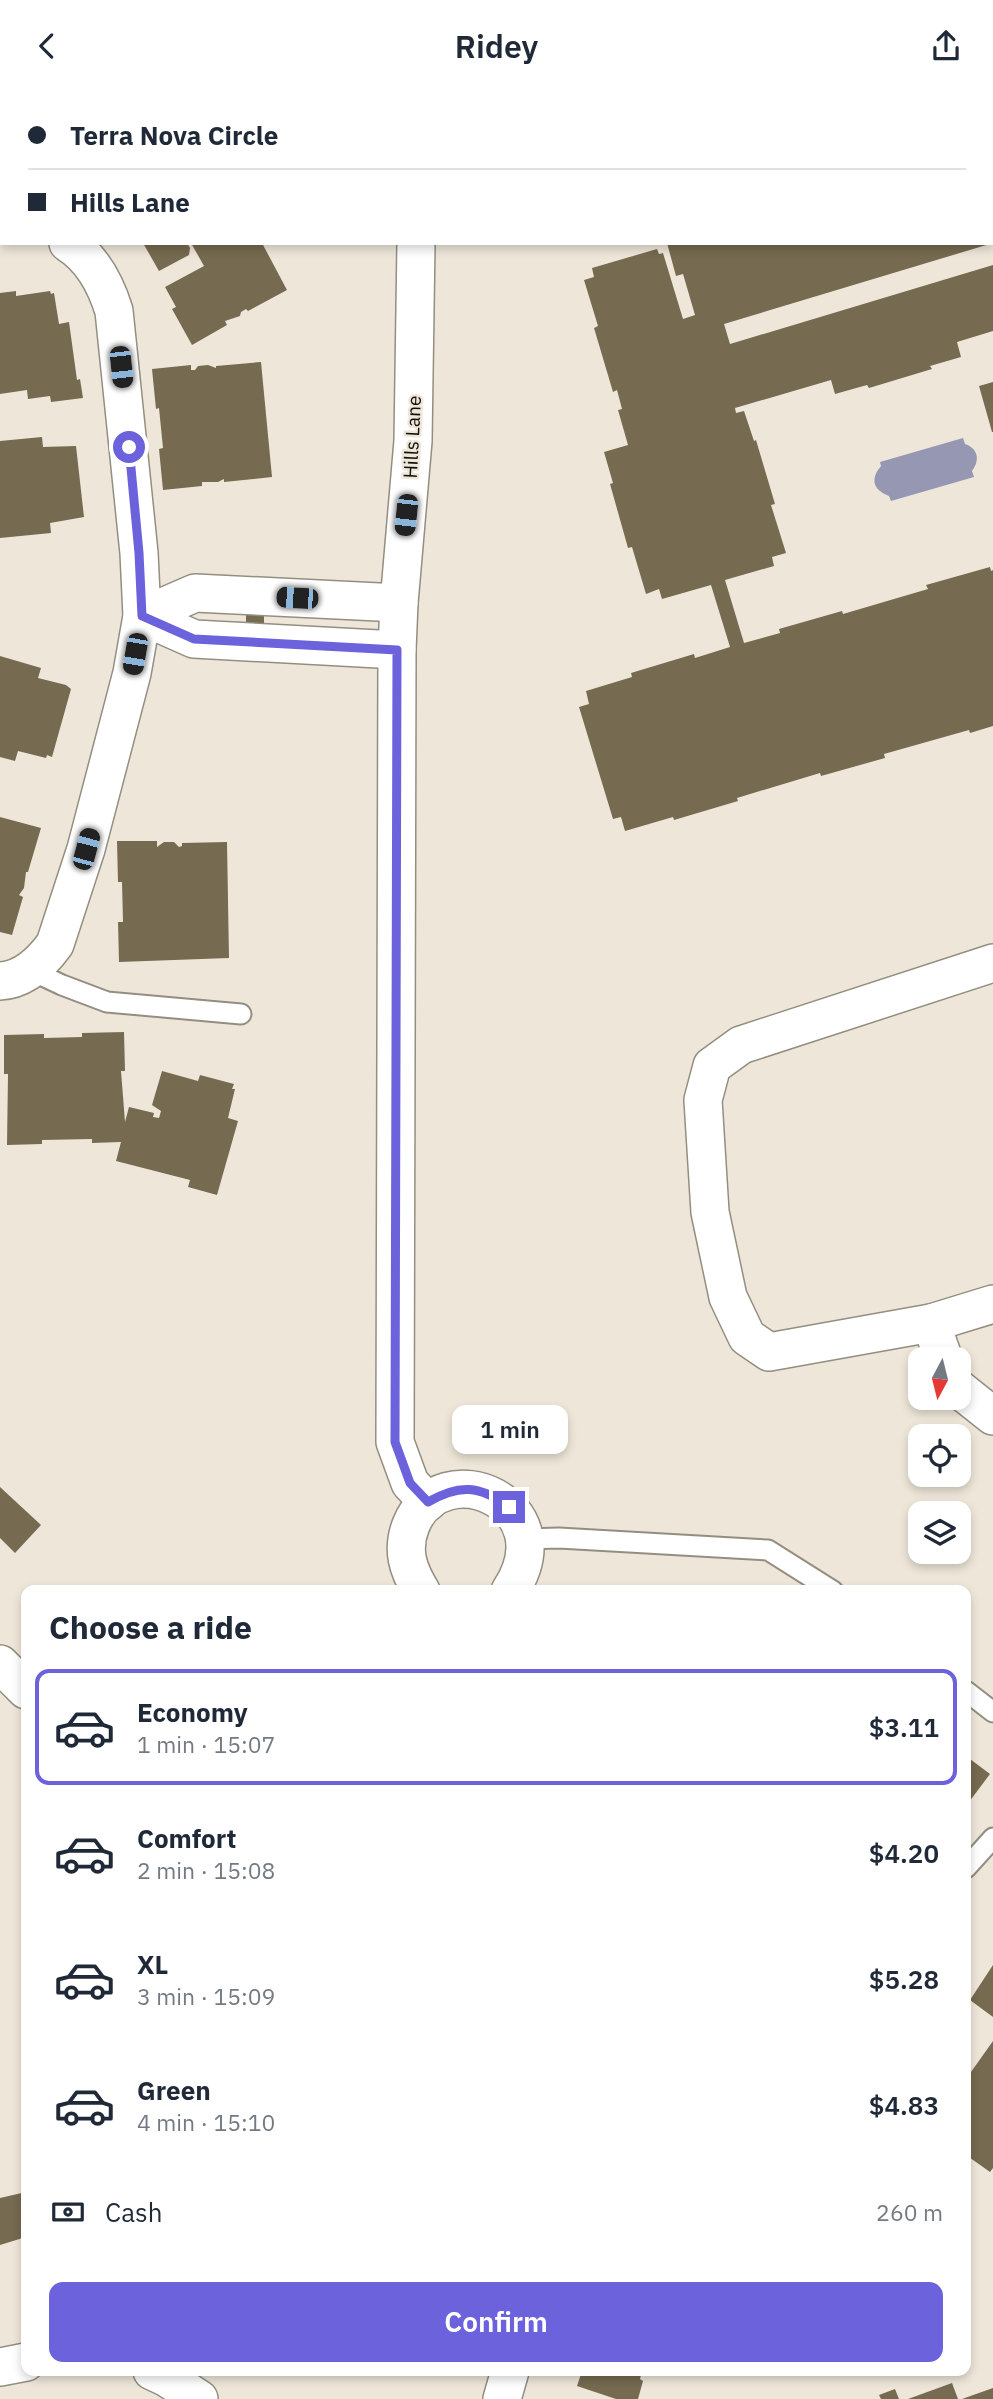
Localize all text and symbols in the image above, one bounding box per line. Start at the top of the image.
text: Ridey [455,25,538,67]
icon: back [28,27,66,65]
icon: share [927,27,965,65]
text: Terra Nova Circle [70,118,278,152]
text: Hills Lane [70,185,190,219]
car [109,345,134,389]
street label: Hills Lane [398,395,426,479]
route start [113,431,145,463]
car [394,493,419,537]
car [276,586,319,610]
car [122,631,149,677]
car [71,826,102,872]
north arrow [908,1347,971,1411]
map controls [908,1347,971,1564]
callout: 1 min [451,1405,567,1455]
text: 1 min [480,1414,540,1444]
button: locate [908,1424,971,1487]
route end [493,1491,525,1523]
button: layers [908,1501,971,1564]
text: Choose a ride [49,1606,252,1648]
text: Economy [137,1695,248,1729]
icon: car [53,1696,116,1759]
text: $3.11 [869,1710,939,1744]
text: 1 min · 15:07 [137,1729,275,1759]
text: Comfort [137,1821,236,1855]
icon: car [53,1822,116,1885]
text: $4.20 [869,1836,939,1870]
text: 2 min · 15:08 [137,1855,275,1885]
text: XL [137,1947,168,1981]
icon: car [53,1948,116,2011]
text: $5.28 [869,1962,939,1996]
text: 3 min · 15:09 [137,1981,275,2011]
text: Green [137,2073,211,2107]
icon: car [53,2074,116,2137]
text: $4.83 [869,2088,939,2122]
text: 4 min · 15:10 [137,2107,275,2137]
icon: cash [49,2193,87,2231]
text: Cash [105,2195,162,2229]
text: 260 m [876,2197,943,2227]
button: Confirm [49,2282,943,2362]

